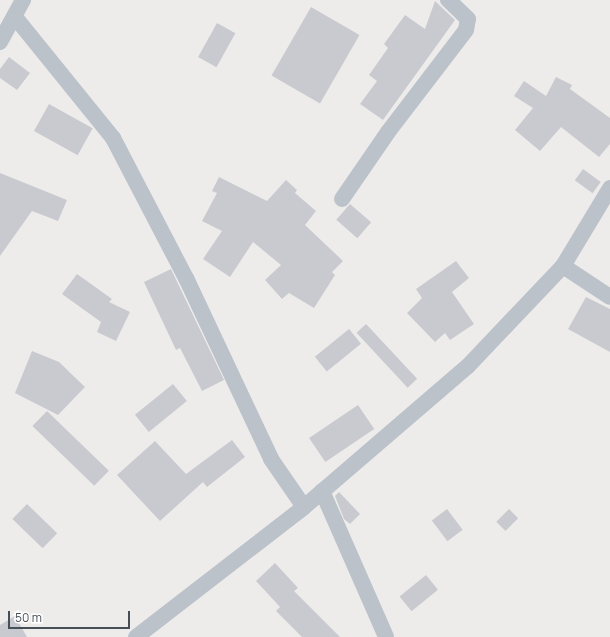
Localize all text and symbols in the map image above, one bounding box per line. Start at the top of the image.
scale bar [10,603,132,629]
text: 50 m [15,609,42,626]

